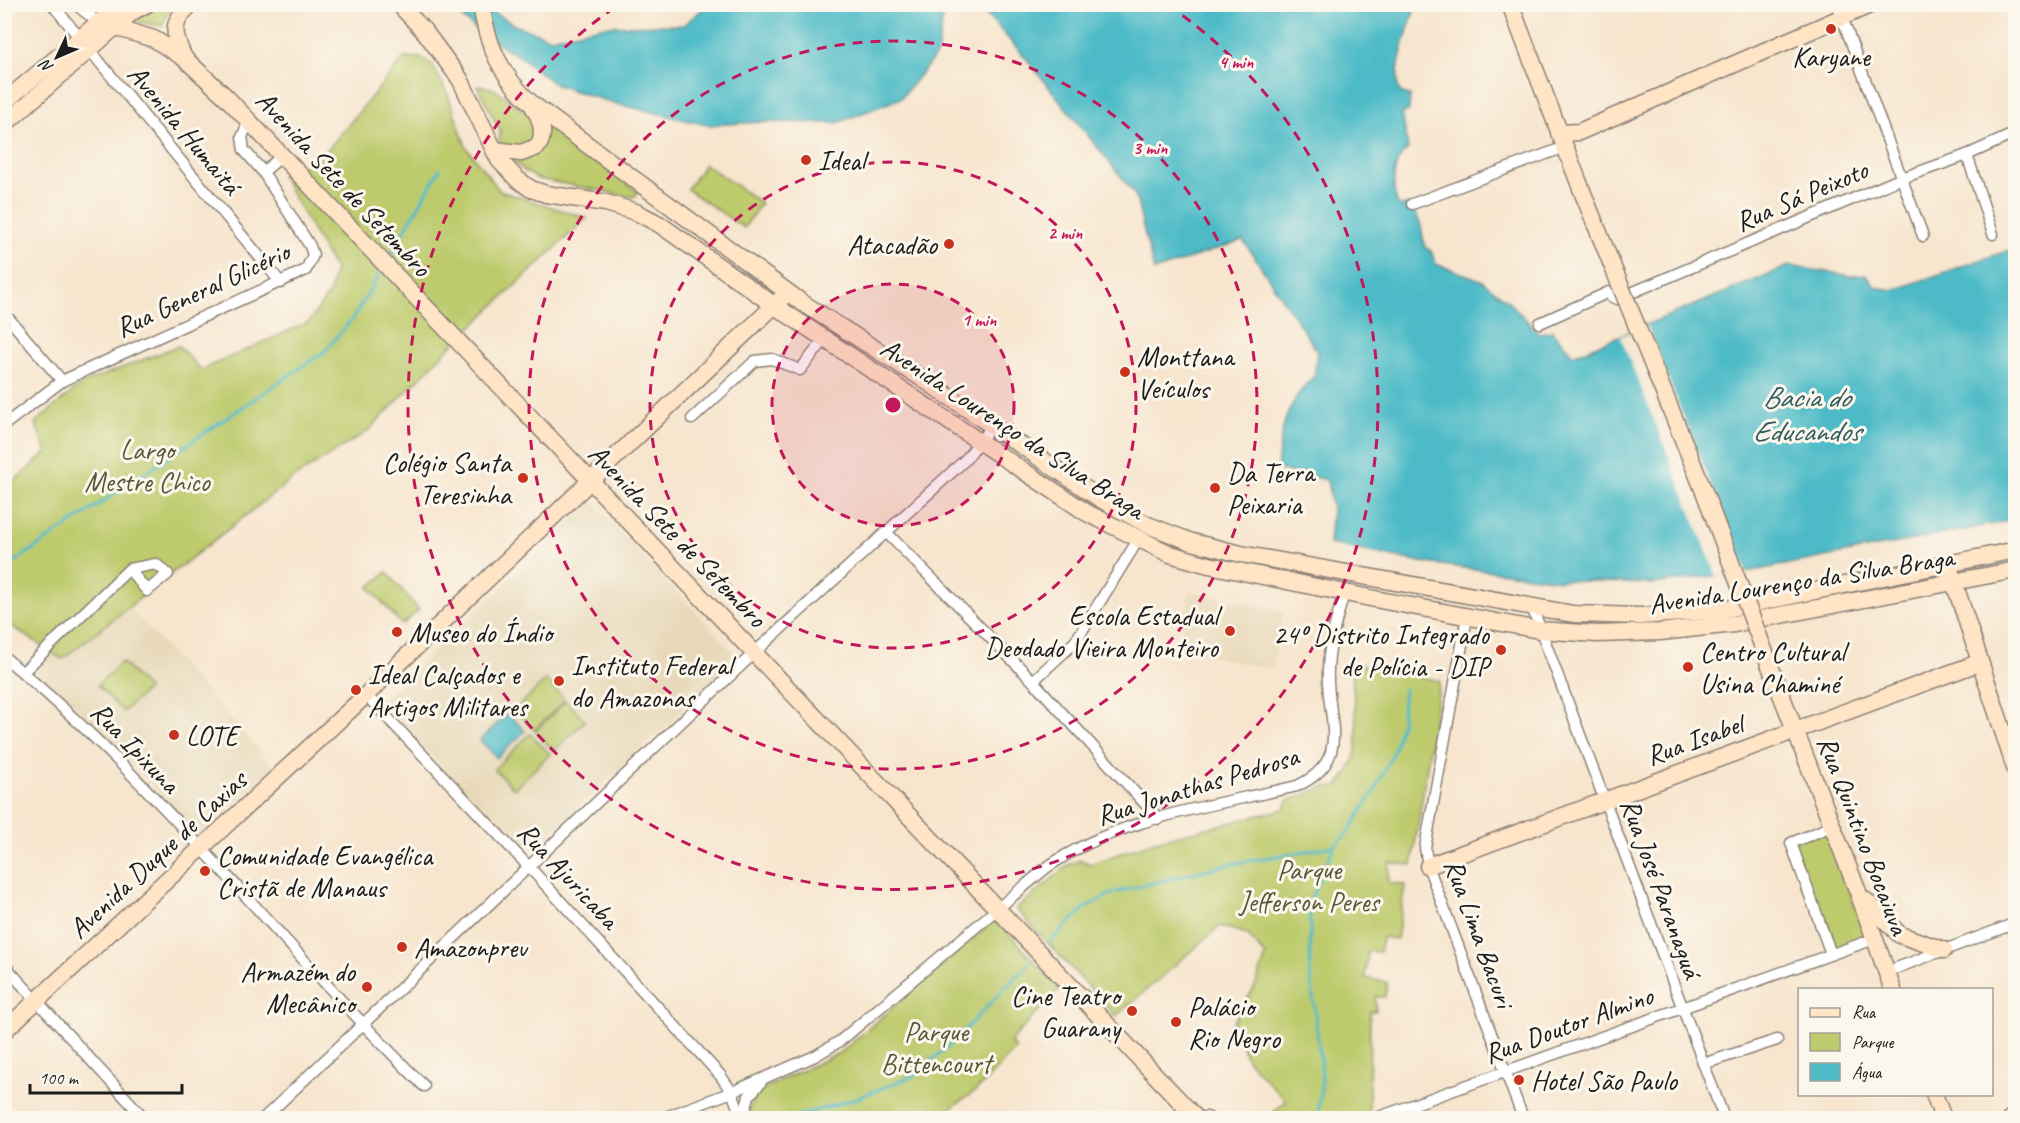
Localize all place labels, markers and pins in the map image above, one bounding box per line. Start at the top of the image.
marker: Karyane [1824,22,1838,36]
place label: Karyane [1792,39,1872,74]
place label: Ideal [818,143,870,178]
marker: Ideal [799,153,813,167]
place label: Atacadão [847,227,939,262]
marker: Atacadão [942,237,956,251]
place label: Monttana Veículos [1137,339,1236,406]
marker: Monttana Veículos [1118,365,1132,379]
centre of rings [883,395,903,415]
place label: Colégio Santa Teresinha [383,445,513,512]
place label: Da Terra Peixaria [1227,455,1317,522]
marker: Colégio Santa Teresinha [516,471,530,485]
marker: Da Terra Peixaria [1208,481,1222,495]
place label: Escola Estadual Deodado Vieira Monteiro [985,598,1223,665]
place label: Museo do Índio [409,615,555,650]
place label: 24º Distrito Integrado de Polícia - DIP [1273,617,1493,684]
marker: Escola Estadual Deodado Vieira Monteiro [1223,624,1237,638]
marker: Museo do Índio [390,625,404,639]
place label: Centro Cultural Usina Chaminé [1700,634,1850,701]
marker: 24º Distrito Integrado de Polícia - DIP [1494,643,1508,657]
place label: Instituto Federal do Amazonas [571,648,737,715]
place label: Ideal Calçados e Artigos Militares [368,657,530,724]
marker: Centro Cultural Usina Chaminé [1681,660,1695,674]
marker: Instituto Federal do Amazonas [552,674,566,688]
marker: Ideal Calçados e Artigos Militares [349,683,363,697]
place label: LOTE [186,718,242,753]
marker: LOTE [167,728,181,742]
place label: Comunidade Evangélica Cristã de Manaus [217,838,434,905]
marker: Comunidade Evangélica Cristã de Manaus [198,864,212,878]
place label: Amazonprev [414,930,529,965]
marker: Amazonprev [395,940,409,954]
place label: Armazém do Mecânico [241,954,358,1021]
place label: Cine Teatro Guarany [1011,978,1123,1045]
marker: Armazém do Mecânico [360,980,374,994]
place label: Palácio Rio Negro [1188,989,1282,1056]
marker: Cine Teatro Guarany [1125,1004,1139,1018]
marker: Palácio Rio Negro [1169,1015,1183,1029]
place label: Hotel São Paulo [1531,1063,1679,1098]
marker: Hotel São Paulo [1512,1073,1526,1087]

